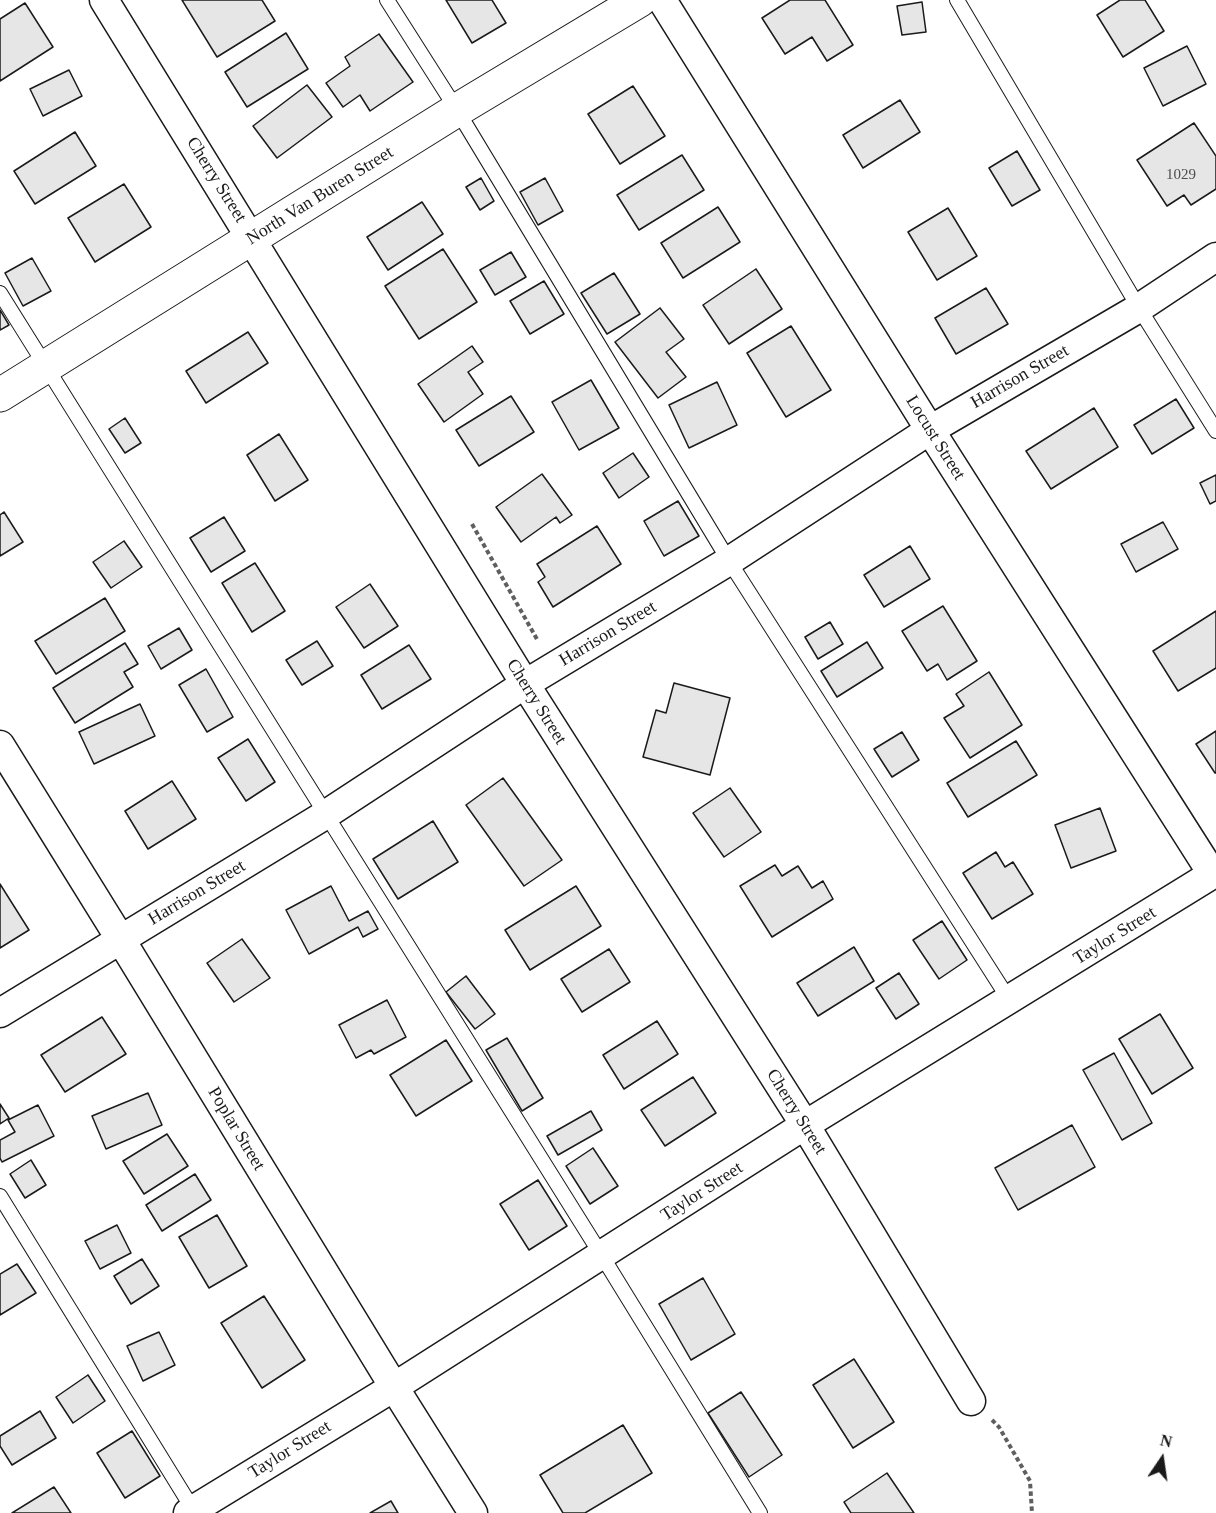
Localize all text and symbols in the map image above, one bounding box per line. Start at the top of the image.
street label: Cherry Street [181,133,251,227]
street label: North Van Buren Street [242,142,398,250]
house number: 1029 [1166,166,1196,184]
street label: Harrison Street [967,340,1073,414]
street label: Locust Street [901,392,969,484]
street label: Harrison Street [556,597,660,671]
street label: Cherry Street [501,655,571,749]
street label: Harrison Street [145,856,249,930]
street label: Taylor Street [1070,902,1160,970]
street label: Cherry Street [761,1065,831,1159]
street label: Poplar Street [203,1083,269,1175]
street label: Taylor Street [657,1158,747,1226]
street label: Taylor Street [245,1416,335,1484]
north arrow [1132,1429,1192,1489]
text: N [1159,1431,1174,1451]

